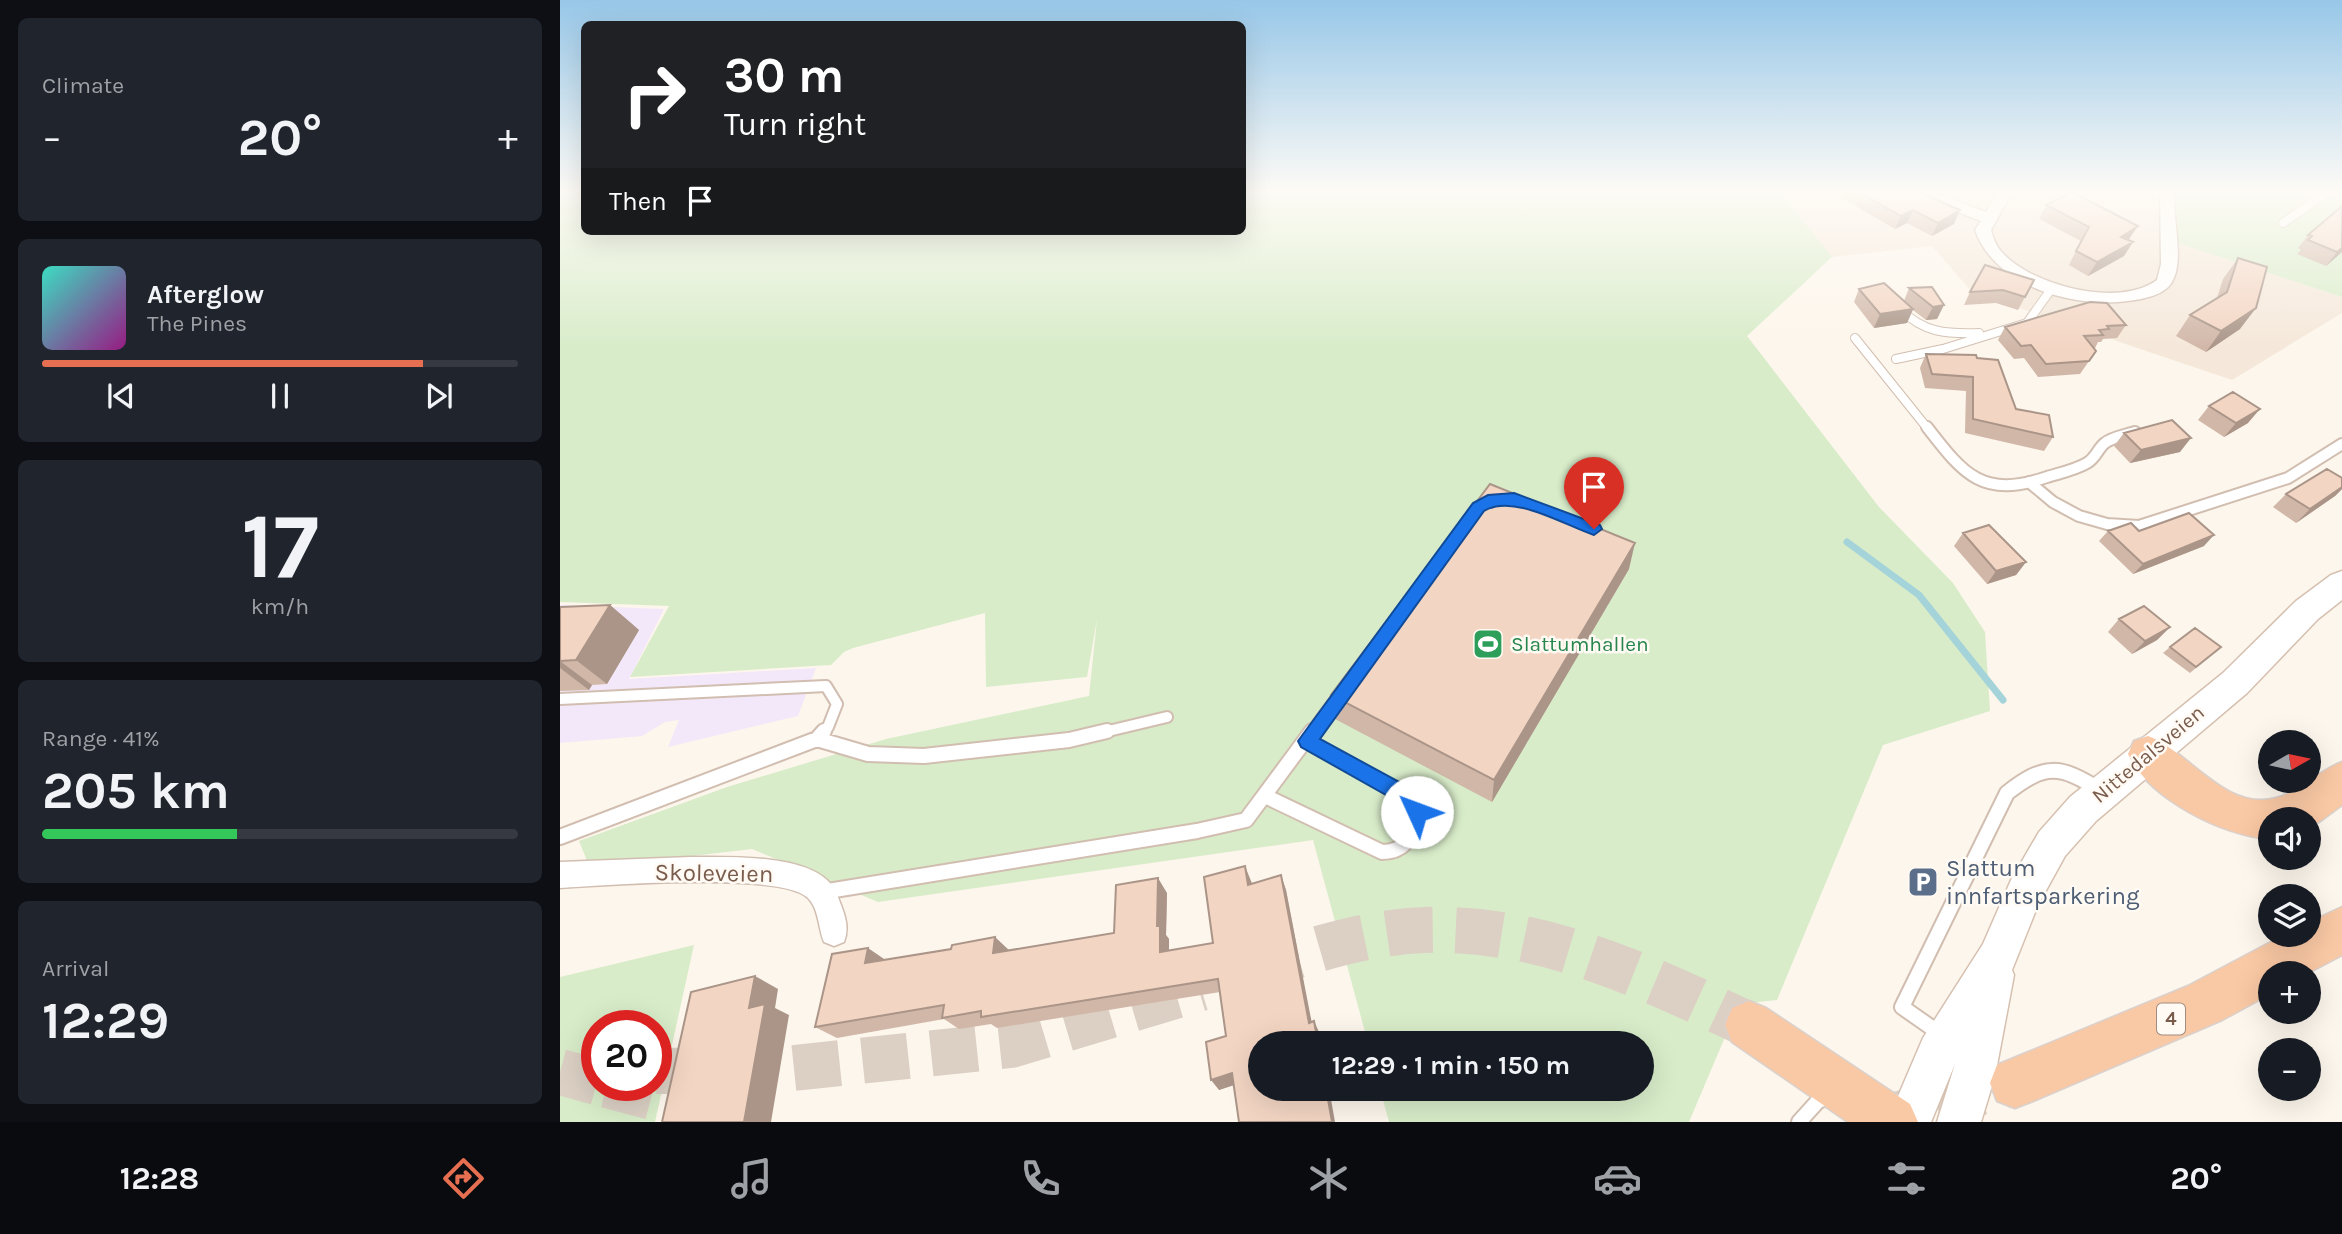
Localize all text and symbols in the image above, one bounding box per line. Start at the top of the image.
text: 30 m [724,47,844,104]
icon: right [609,49,700,140]
text: Climate [42,72,124,99]
text: Turn right [724,106,866,143]
text: 20° [238,107,322,168]
text: − [42,115,62,160]
text: + [498,115,518,160]
icon: arrive [681,182,719,220]
text: Then [609,186,667,217]
text: Afterglow [147,279,264,310]
text: The Pines [147,310,247,337]
icon: previous [102,377,140,415]
icon: pause [261,377,299,415]
icon: next [420,377,458,415]
pin [1564,457,1624,529]
icon: arrive [1575,468,1613,506]
text: 17 [241,494,319,600]
text: km/h [251,593,309,620]
sports icon: Slattumhallen [1471,627,1505,661]
place label: Slattumhallen [1511,632,1649,656]
street label: Nittedalsveien [2087,700,2209,808]
text: Range · 41% [42,725,160,752]
north arrow [2258,730,2320,793]
map controls [2258,730,2321,1101]
text: 205 km [42,760,230,821]
position arrow [1380,775,1454,849]
button: sound [2258,807,2321,870]
place label: Slattum innfartsparkering [1946,854,2140,910]
street label: Skoleveien [654,858,774,888]
parking icon: Slattum innfartsparkering [1906,865,1940,899]
button: layers [2258,884,2321,947]
text: Arrival [42,955,109,982]
button: + [2258,961,2321,1024]
text: 12:29 [42,990,169,1051]
road number: 4 [2157,1004,2185,1035]
speed limit sign: 20 [581,1010,672,1101]
button: − [2258,1038,2321,1101]
text: 12:29 · 1 min · 150 m [1332,1050,1570,1081]
icon: directions [439,1154,488,1203]
icon: music [727,1154,776,1203]
icon: phone [1016,1154,1065,1203]
icon: climate [1304,1154,1353,1203]
icon: car [1593,1154,1642,1203]
icon: filters [1882,1154,1931,1203]
text: 12:28 [120,1160,199,1197]
text: 20° [2170,1160,2222,1197]

